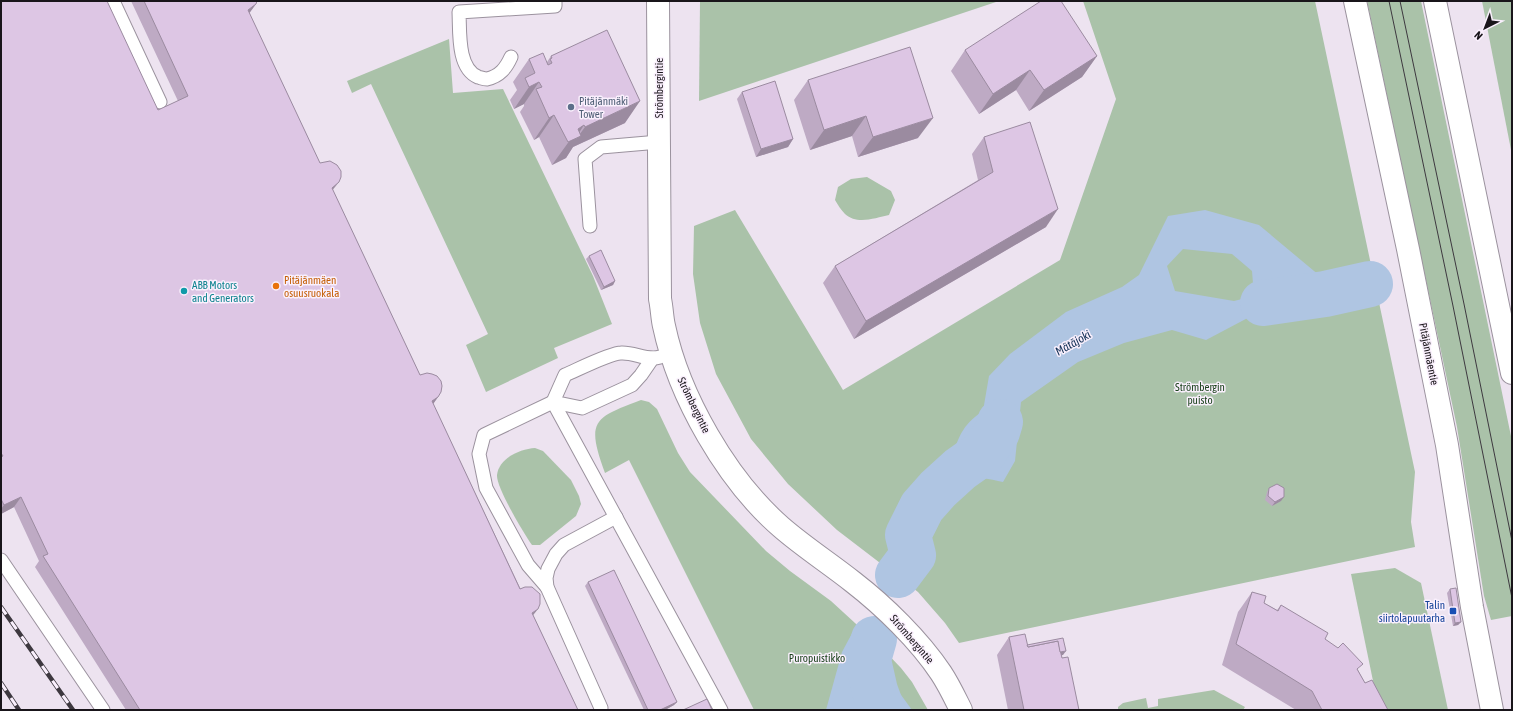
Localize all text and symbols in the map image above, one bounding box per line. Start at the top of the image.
north arrow [1465,8,1505,48]
text: N [1472,29,1485,42]
street label: Strömbergintie [653,58,665,118]
place label: Pitäjänmäki Tower [579,95,628,120]
marker: Pitäjänmäki Tower [566,102,576,112]
place label: Pitäjänmäen osuusruokala [284,274,339,299]
place label: ABB Motors and Generators [192,279,254,304]
marker: Pitäjänmäen osuusruokala [271,281,281,291]
marker: ABB Motors and Generators [179,286,189,296]
street label: Pitäjänmäentie [1417,322,1441,386]
water label: Mätäjoki [1053,327,1093,359]
street label: Strömbergintie [675,375,713,435]
park label: Strömbergin puisto [1175,381,1225,406]
place label: Talin siirtolapuutarha [1379,599,1445,624]
marker: Talin siirtolapuutarha [1448,606,1458,616]
street label: Strömbergintie [888,612,936,666]
park label: Puropuistikko [789,652,845,664]

